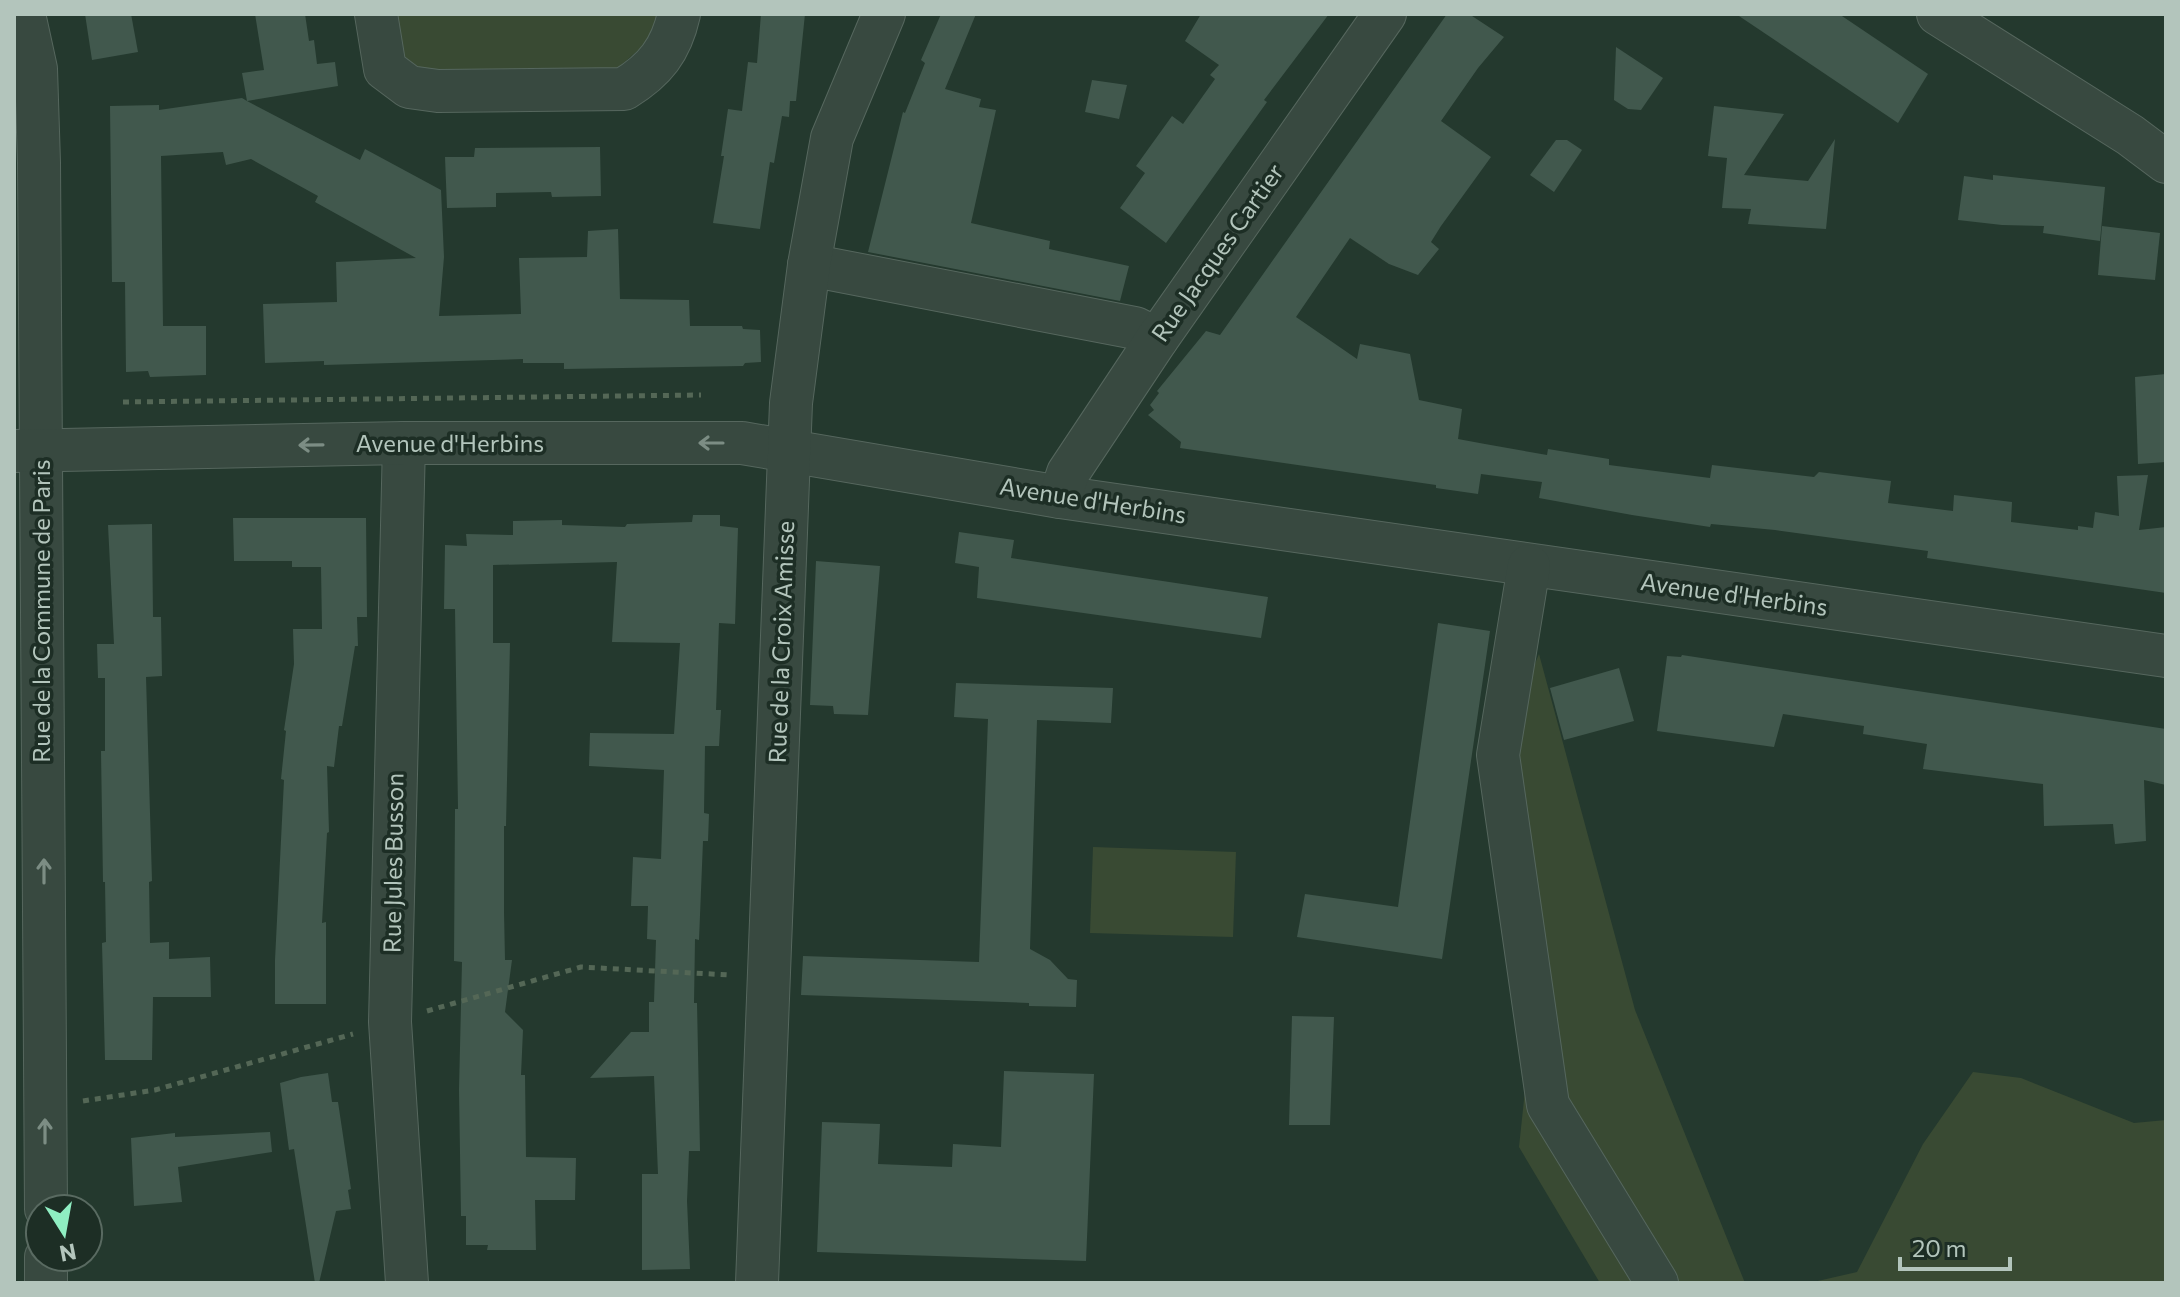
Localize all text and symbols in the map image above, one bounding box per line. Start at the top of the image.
street label: Rue Jacques Cartier [1145,157,1289,347]
street label: Avenue d'Herbins [356,428,544,457]
one-way arrow [698,435,725,451]
one-way arrow [298,437,325,453]
street label: Rue de la Commune de Paris [26,459,55,763]
street label: Avenue d'Herbins [998,470,1189,529]
street label: Rue de la Croix Amisse [762,520,799,764]
street label: Avenue d'Herbins [1639,566,1830,621]
street label: Rue Jules Busson [376,773,409,953]
one-way arrow [36,858,52,885]
one-way arrow [37,1118,53,1145]
north arrow [24,1193,104,1273]
scale bar [1900,1221,2010,1271]
text: 20 m [1912,1233,1966,1262]
text: N [57,1238,79,1268]

